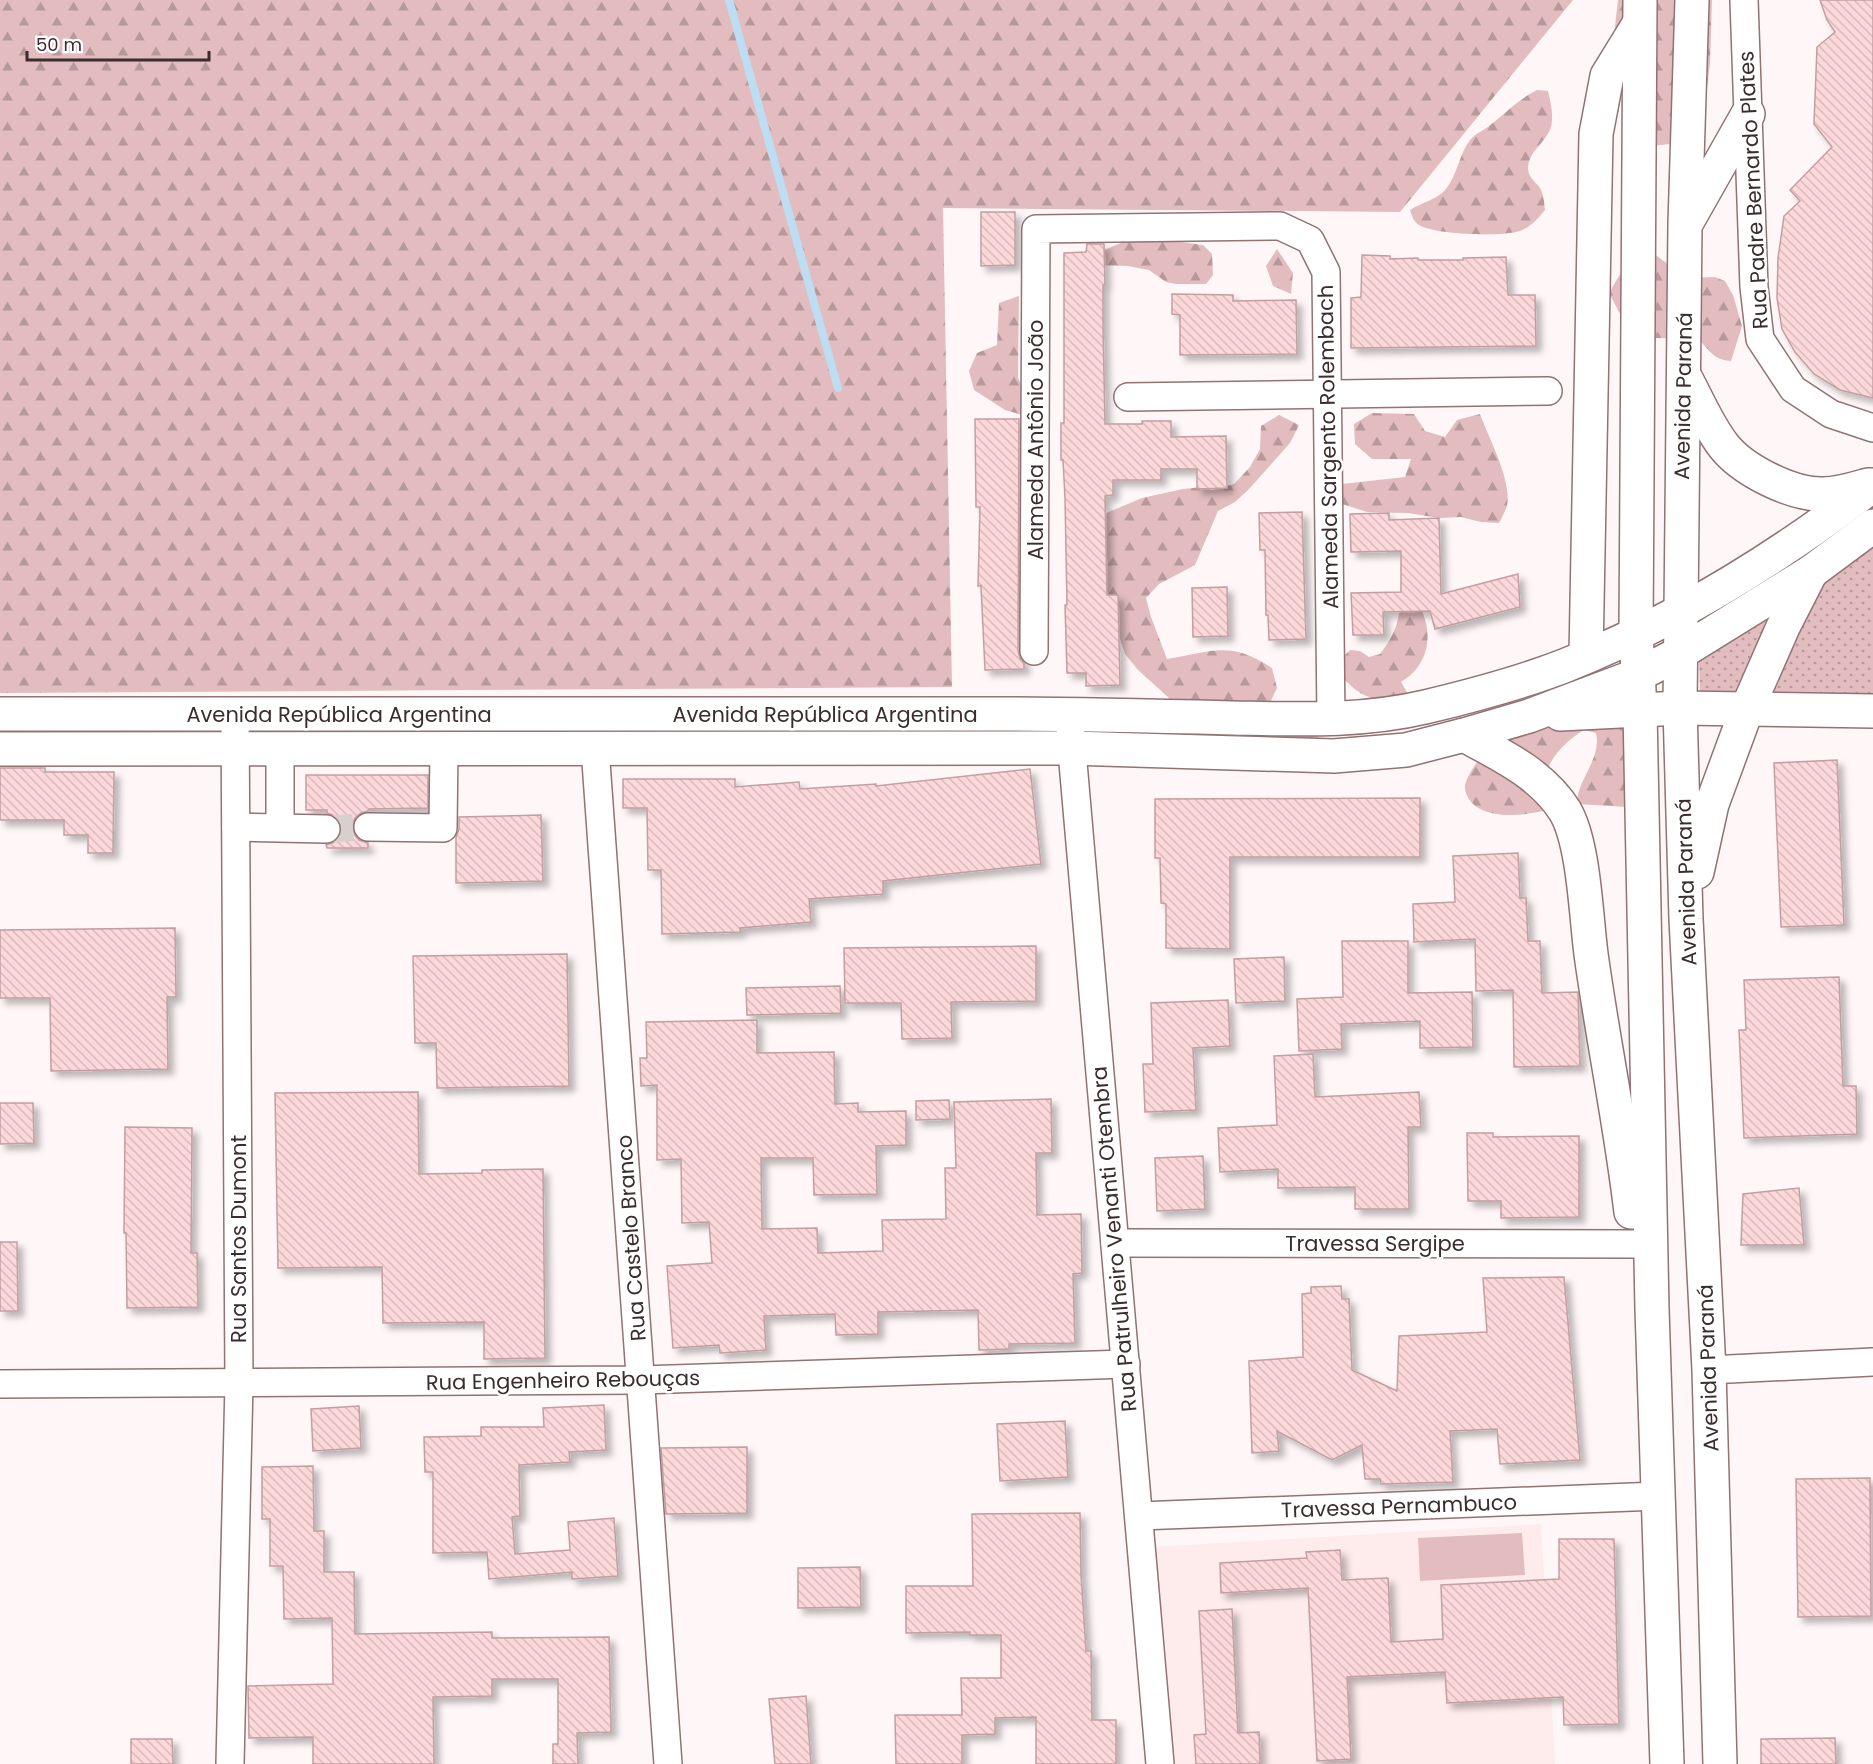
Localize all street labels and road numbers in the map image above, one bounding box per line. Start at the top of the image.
street label: Rua Padre Bernardo Plates [1731,50,1775,330]
street label: Alameda Sargento Rolembach [1311,285,1345,609]
street label: Avenida Paraná [1667,312,1699,480]
street label: Alameda Antônio João [1021,320,1050,560]
street label: Avenida República Argentina [186,700,492,729]
street label: Avenida República Argentina [672,700,978,729]
street label: Avenida Paraná [1669,798,1703,966]
street label: Rua Patrulheiro Venanti Otembra [1084,1065,1144,1413]
street label: Rua Castelo Branco [609,1134,653,1342]
street label: Rua Santos Dumont [224,1135,253,1343]
street label: Travessa Sergipe [1285,1229,1465,1258]
street label: Avenida Paraná [1691,1284,1725,1452]
street label: Rua Engenheiro Rebouças [426,1363,700,1397]
street label: Travessa Pernambuco [1281,1487,1517,1525]

